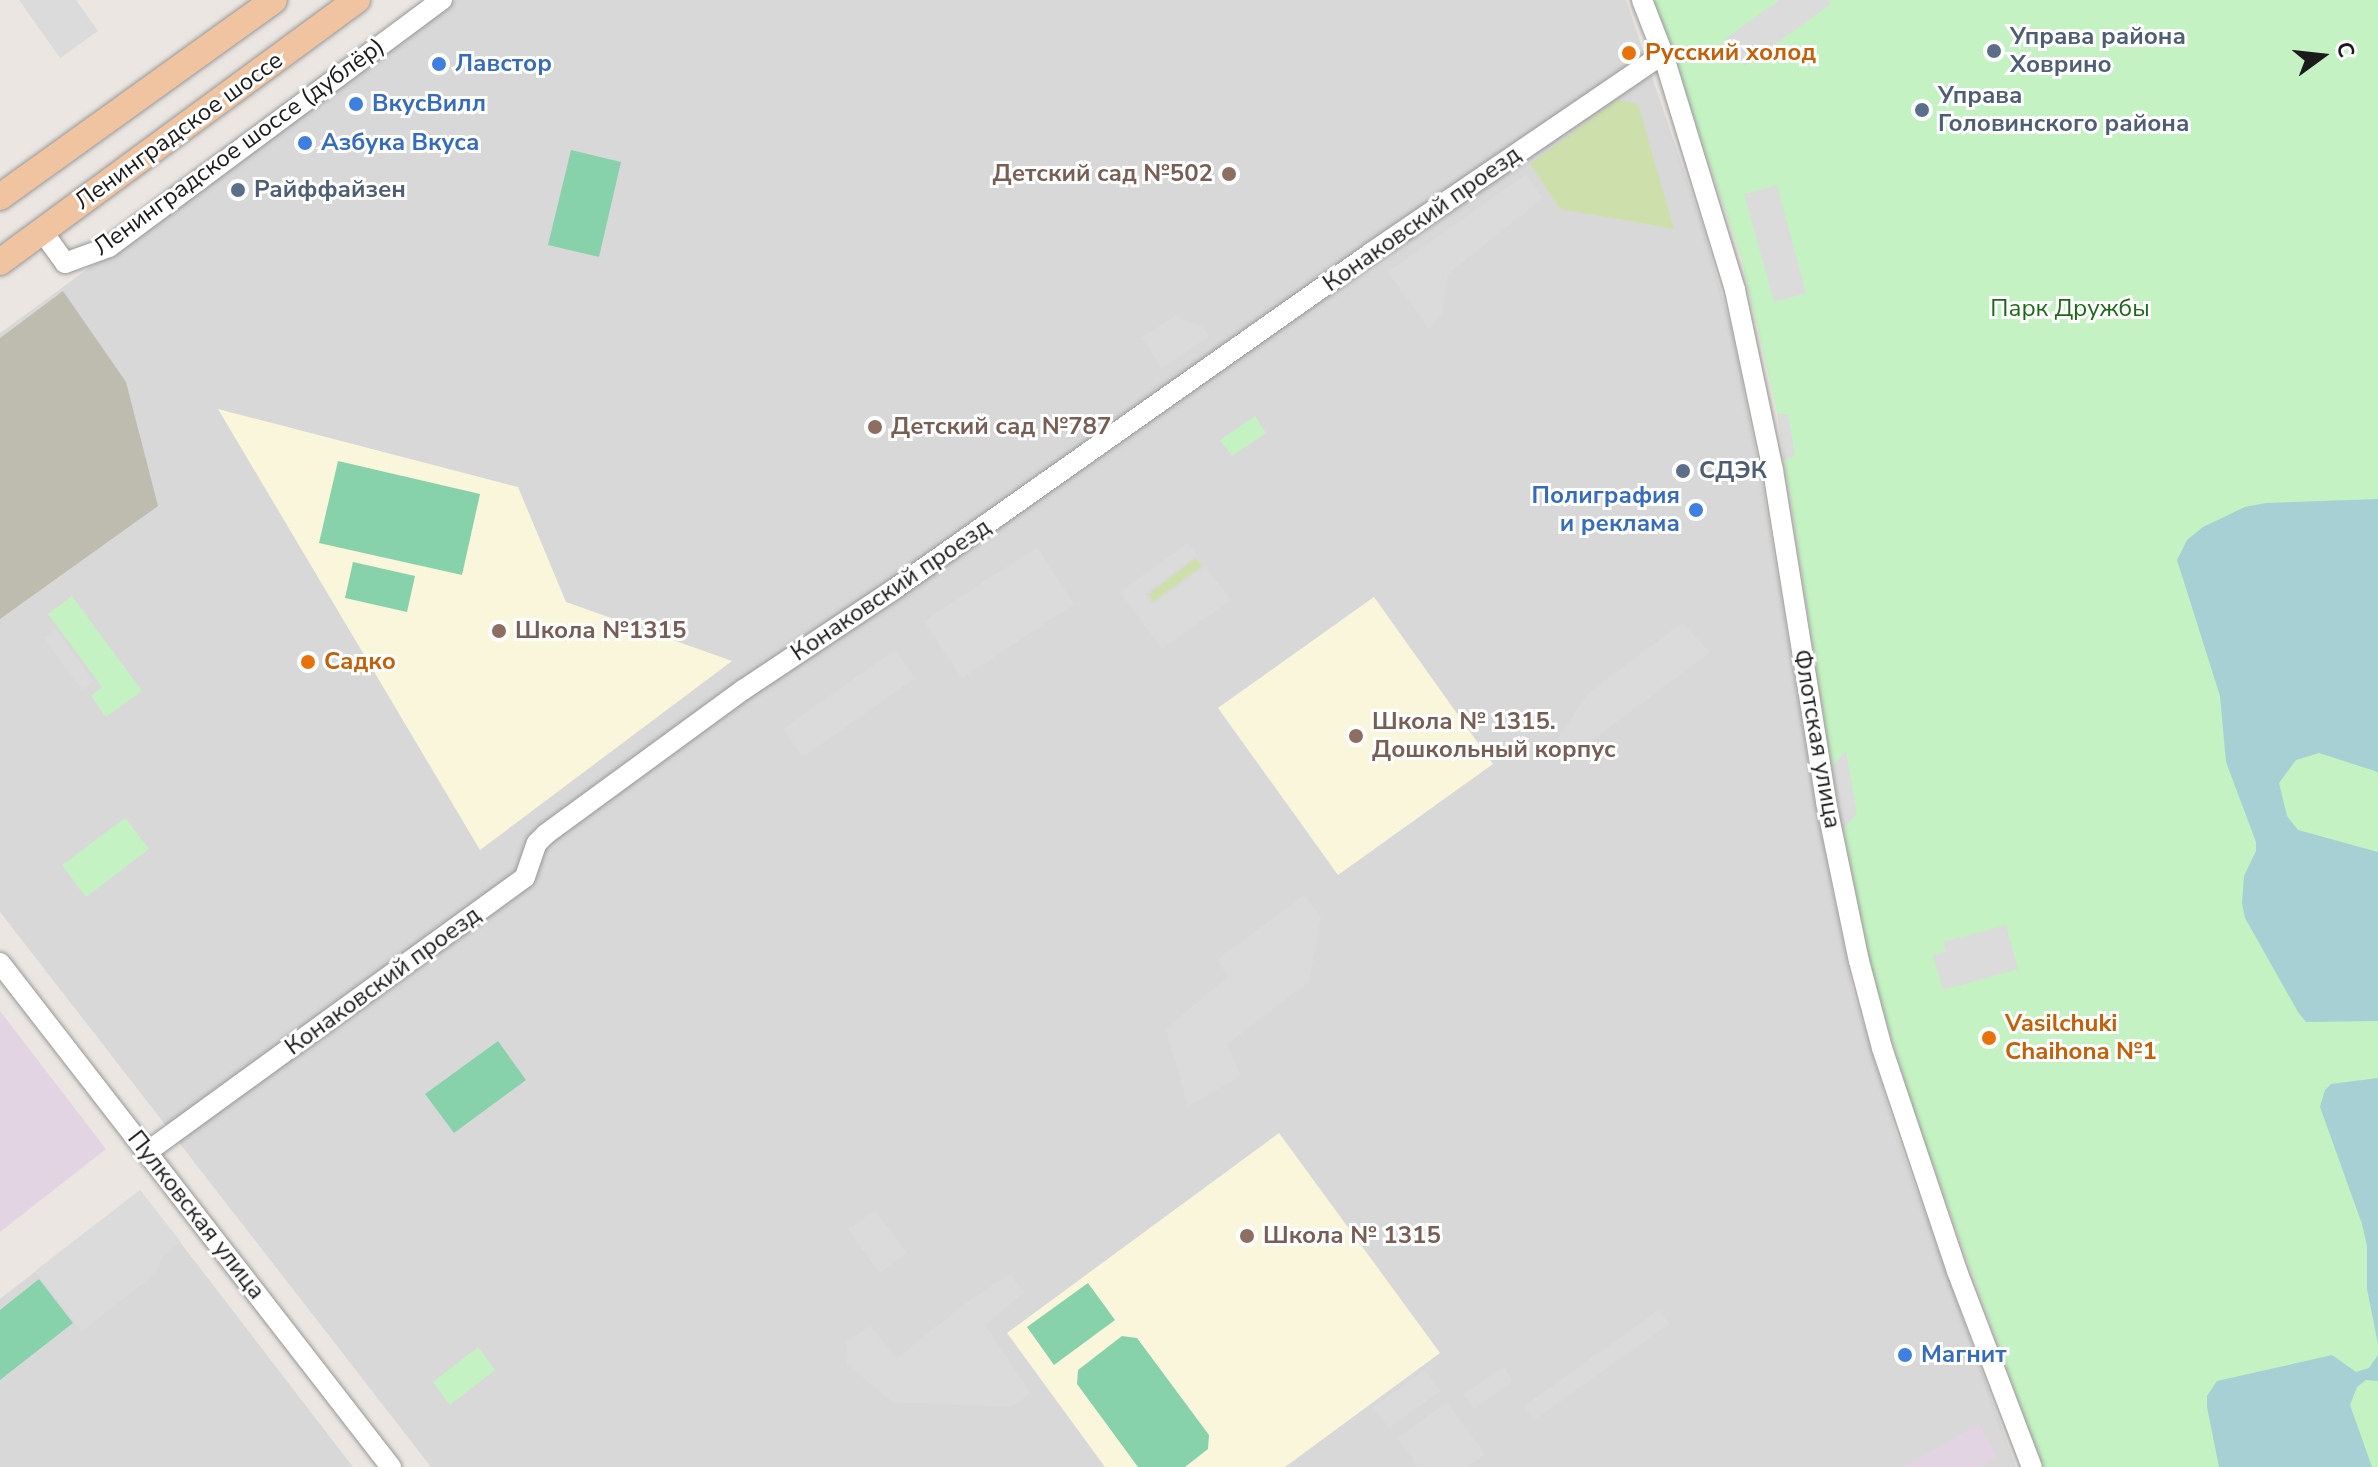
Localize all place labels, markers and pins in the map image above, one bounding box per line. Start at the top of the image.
place label: Управа района Ховрино [2010,23,2186,79]
place label: Русский холод [1645,39,1816,67]
marker: Управа района Ховрино [1985,42,2003,60]
marker: Русский холод [1620,44,1638,62]
place label: Лавстор [455,50,552,78]
marker: Лавстор [430,55,448,73]
place label: Управа Головинского района [1938,82,2189,138]
place label: ВкусВилл [372,90,486,118]
marker: ВкусВилл [347,95,365,113]
marker: Управа Головинского района [1913,101,1931,119]
place label: Азбука Вкуса [321,129,479,157]
marker: Азбука Вкуса [296,134,314,152]
place label: Детский сад №502 [993,160,1213,188]
marker: Детский сад №502 [1220,165,1238,183]
place label: Райффайзен [254,176,406,204]
marker: Райффайзен [229,181,247,199]
place label: Детский сад №787 [891,413,1111,441]
marker: Детский сад №787 [866,418,884,436]
place label: СДЭК [1699,457,1767,485]
marker: СДЭК [1674,462,1692,480]
place label: Полиграфия и реклама [1532,482,1680,538]
marker: Полиграфия и реклама [1687,501,1705,519]
place label: Школа №1315 [515,617,686,645]
marker: Школа №1315 [490,622,508,640]
place label: Садко [324,648,396,676]
marker: Садко [299,653,317,671]
place label: Школа № 1315. Дошкольный корпус [1372,708,1616,764]
marker: Школа № 1315. Дошкольный корпус [1347,727,1365,745]
place label: Vasilchuki Chaihona №1 [2005,1010,2157,1066]
marker: Vasilchuki Chaihona №1 [1980,1029,1998,1047]
place label: Школа № 1315 [1263,1222,1441,1250]
marker: Школа № 1315 [1238,1227,1256,1245]
place label: Магнит [1921,1341,2007,1369]
marker: Магнит [1896,1346,1914,1364]

